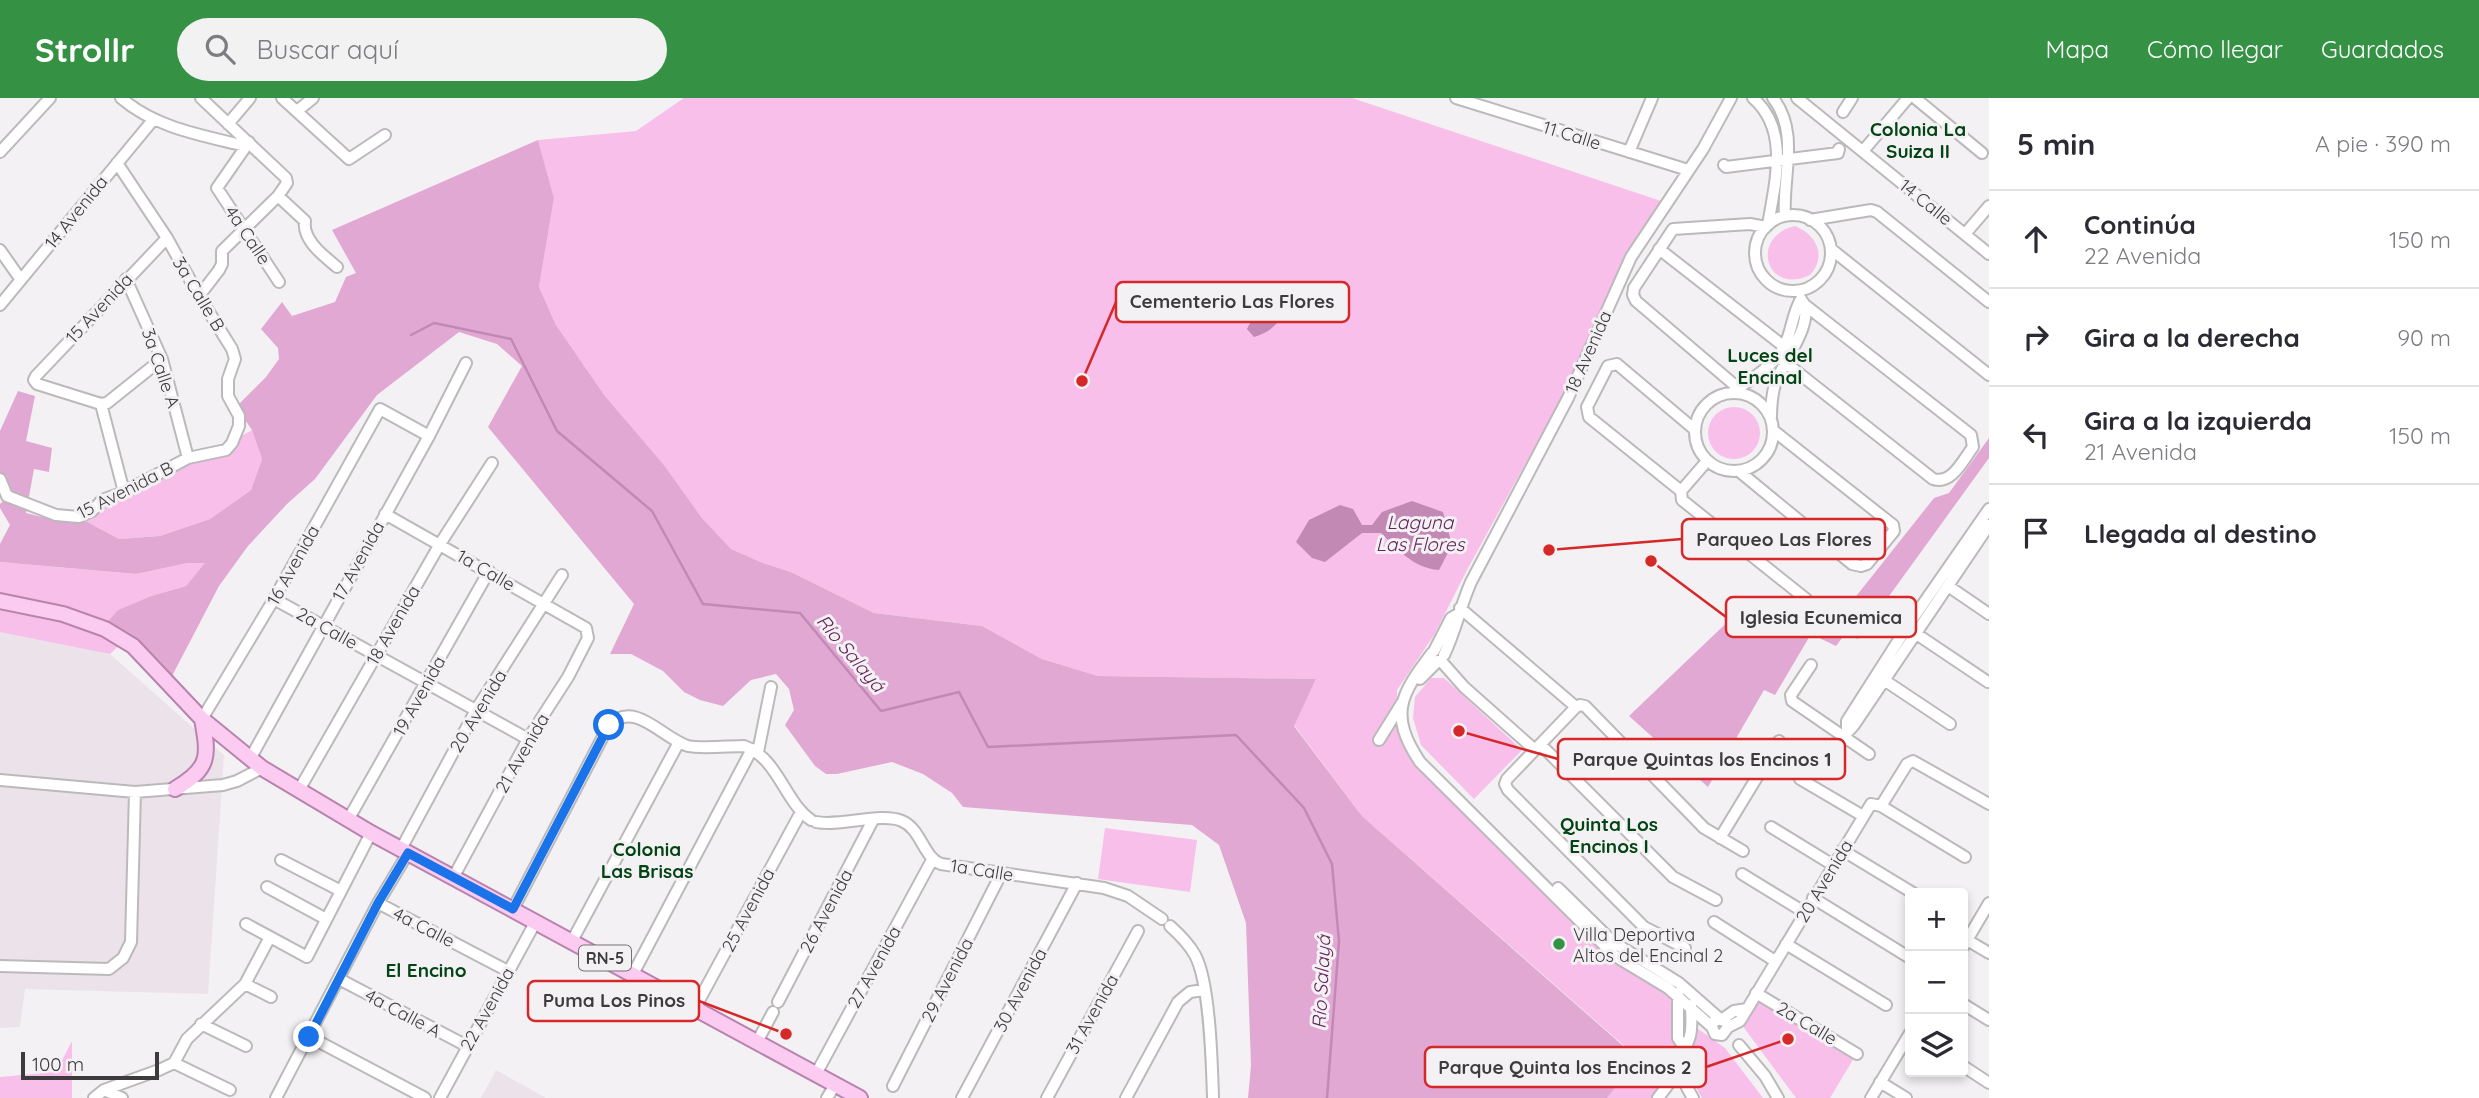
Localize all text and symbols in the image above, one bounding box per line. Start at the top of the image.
search box [177,18,667,81]
text: Strollr [35,29,135,70]
icon: search [201,30,239,68]
text: Buscar aquí [257,33,399,66]
text: Mapa [2046,34,2109,64]
text: Cómo llegar [2147,34,2283,64]
text: Guardados [2321,34,2444,64]
street label: 11 Calle [1540,115,1604,155]
district label: Colonia La Suiza II [1870,117,1966,163]
text: 5 min [2017,125,2095,163]
text: A pie · 390 m [2315,129,2451,158]
street label: 14 Avenida [39,171,113,253]
street label: 14 Calle [1895,174,1957,230]
street label: 4a Calle [220,201,276,269]
text: Continúa [2084,208,2196,241]
icon: ahead [2017,220,2055,258]
text: 150 m [2389,225,2451,254]
text: 22 Avenida [2084,241,2201,270]
street label: 3a Calle B [168,253,230,335]
street label: 15 Avenida [61,268,137,348]
callout: Cementerio Las Flores [1116,282,1349,322]
text: Cementerio Las Flores [1130,289,1334,313]
street label: 18 Avenida [1560,307,1616,397]
icon: right [2017,318,2055,356]
text: Gira a la derecha [2084,321,2300,354]
text: 90 m [2397,323,2451,352]
street label: 3a Calle A [137,325,185,411]
district label: Luces del Encinal [1727,343,1813,389]
text: Gira a la izquierda [2084,404,2312,437]
icon: left [2017,416,2055,454]
text: 150 m [2389,421,2451,450]
text: 21 Avenida [2084,437,2197,466]
street label: 15 Avenida B [73,456,177,524]
water label: Laguna Las Flores [1376,510,1465,556]
icon: arrive [2017,514,2055,552]
street label: 17 Avenida [327,517,389,605]
text: Llegada al destino [2084,517,2317,550]
callout: Parqueo Las Flores [1682,519,1885,559]
street label: 16 Avenida [262,521,324,609]
text: Parqueo Las Flores [1696,527,1872,551]
street label: 1a Calle [453,544,519,596]
street label: 18 Avenida [361,581,425,669]
callout: Iglesia Ecunemica [1726,597,1916,637]
street label: 2a Calle [292,602,362,654]
text: Iglesia Ecunemica [1740,605,1902,629]
water label: Río Salayá [812,609,891,698]
street label: 19 Avenida [388,652,450,740]
street label: 20 Avenida [444,665,512,757]
street label: 21 Avenida [490,709,554,797]
route start [593,709,624,740]
callout: Parque Quintas los Encinos 1 [1558,739,1845,779]
text: Parque Quintas los Encinos 1 [1572,747,1832,771]
district label: Quinta Los Encinos I [1560,812,1658,858]
street label: 20 Avenida [1790,835,1858,927]
district label: Colonia Las Brisas [601,837,693,883]
street label: 1a Calle [949,854,1015,886]
street label: 25 Avenida [716,864,780,956]
street label: 26 Avenida [794,865,858,957]
map controls [1905,888,1968,1077]
button: + [1905,888,1968,951]
street label: 4a Calle [389,902,459,952]
street label: 27 Avenida [842,922,906,1012]
place label: Villa Deportiva Altos del Encinal 2 [1573,923,1723,967]
water label: Río Salayá [1307,933,1336,1029]
street label: 29 Avenida [916,934,978,1026]
marker: Villa Deportiva Altos del Encinal 2 [1551,936,1567,952]
street label: 30 Avenida [988,944,1052,1036]
road number: RN-5 [579,946,631,971]
button: − [1905,951,1968,1014]
district label: El Encino [385,958,467,982]
street label: 22 Avenida [455,963,519,1055]
street label: 31 Avenida [1061,970,1123,1058]
callout: Puma Los Pinos [528,981,699,1021]
street label: 4a Calle A [361,983,445,1043]
text: Puma Los Pinos [543,988,685,1012]
street label: 2a Calle [1772,996,1842,1050]
button: layers [1905,1014,1968,1077]
route end [293,1021,324,1052]
callout: Parque Quinta los Encinos 2 [1425,1047,1706,1087]
scale bar [21,1049,159,1081]
text: 100 m [32,1052,84,1076]
text: Parque Quinta los Encinos 2 [1438,1055,1692,1079]

